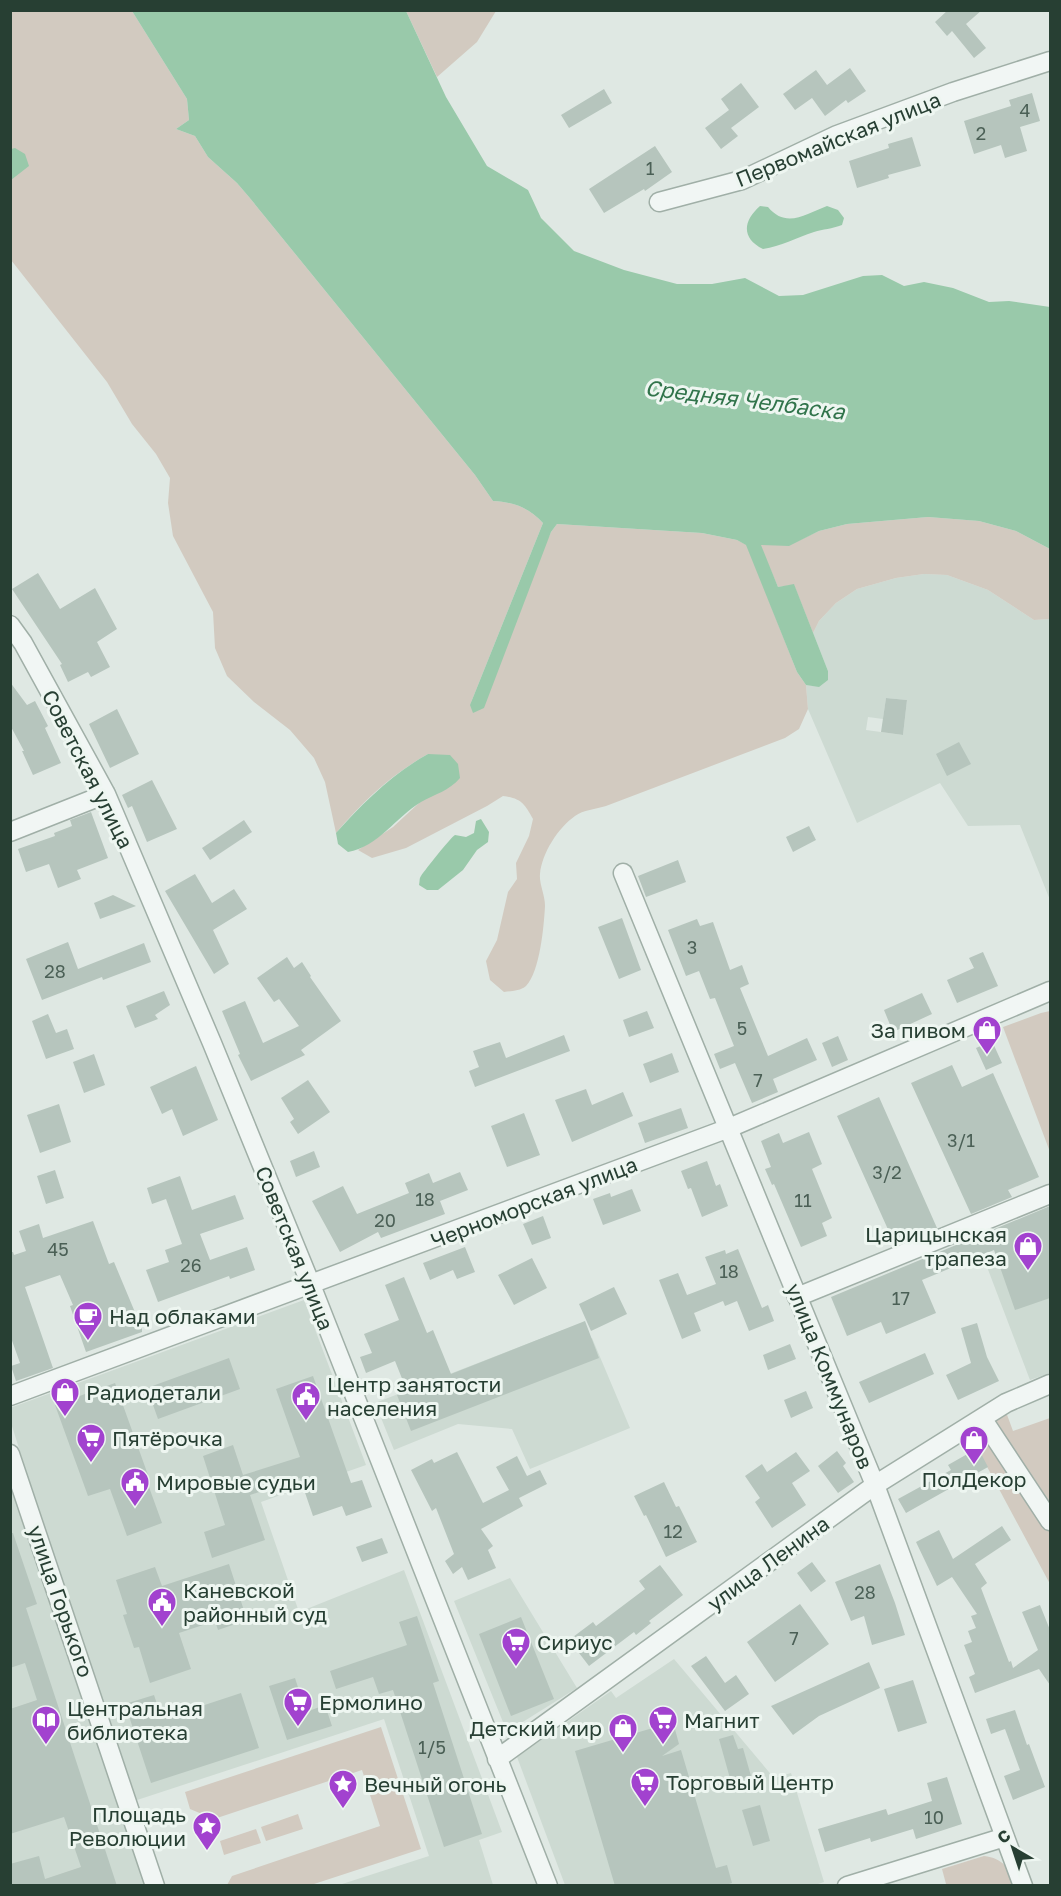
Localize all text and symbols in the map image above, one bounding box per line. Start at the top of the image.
street label: Первомайская улица [732,86,944,192]
house number: 4 [1020,99,1031,121]
house number: 2 [976,122,986,144]
house number: 1 [646,157,655,179]
water label: Средняя Челбаска [644,373,848,425]
street label: Советская улица [37,685,139,853]
house number: 3 [687,936,697,958]
house number: 28 [44,960,66,982]
shop icon: За пивом [971,1014,1003,1056]
house number: 5 [737,1017,747,1039]
place label: За пивом [870,1017,966,1043]
house number: 7 [753,1069,763,1091]
house number: 3/1 [947,1129,975,1151]
street label: Черноморская улица [427,1151,641,1253]
house number: 3/2 [872,1161,902,1183]
street label: Советская улица [250,1162,340,1334]
house number: 18 [415,1188,435,1210]
house number: 11 [794,1189,812,1211]
house number: 20 [374,1209,396,1231]
place label: Царицынская трапеза [865,1221,1007,1271]
shop icon: Царицынская трапеза [1012,1230,1044,1272]
house number: 45 [47,1238,69,1260]
house number: 26 [180,1254,202,1276]
house number: 18 [719,1260,739,1282]
street label: улица Коммунаров [781,1279,879,1473]
house number: 17 [892,1287,910,1309]
cafe icon: Над облаками [72,1300,104,1342]
place label: Над облаками [109,1303,255,1329]
place label: Центр занятости населения [327,1371,501,1421]
shop icon: Радиодетали [49,1376,81,1418]
place label: Радиодетали [86,1379,221,1405]
public building icon: Центр занятости населения [290,1380,322,1422]
supermarket icon: Пятёрочка [75,1422,107,1464]
shop icon: ПолДекор [958,1424,990,1466]
place label: Пятёрочка [112,1425,223,1451]
public building icon: Мировые судьи [119,1466,151,1508]
place label: ПолДекор [922,1466,1026,1492]
place label: Мировые судьи [156,1469,316,1495]
street label: улица Ленина [702,1510,834,1616]
house number: 12 [663,1520,683,1542]
street label: улица Горького [23,1522,99,1680]
place label: Каневской районный суд [183,1577,327,1627]
house number: 28 [854,1581,876,1603]
public building icon: Каневской районный суд [146,1586,178,1628]
supermarket icon: Сириус [500,1626,532,1668]
house number: 7 [789,1627,799,1649]
place label: Сириус [537,1629,613,1655]
supermarket icon: Ермолино [282,1686,314,1728]
place label: Ермолино [319,1689,423,1715]
place label: Центральная библиотека [67,1695,203,1745]
library icon: Центральная библиотека [30,1704,62,1746]
supermarket icon: Магнит [647,1704,679,1746]
place label: Магнит [684,1707,760,1733]
shop icon: Детский мир [607,1712,639,1754]
place label: Детский мир [470,1715,602,1741]
house number: 1/5 [418,1736,446,1758]
supermarket icon: Торговый Центр [629,1766,661,1808]
place icon: Вечный огонь [327,1768,359,1810]
place label: Торговый Центр [666,1769,834,1795]
place label: Вечный огонь [364,1771,507,1797]
place label: Площадь Революции [69,1801,186,1851]
house number: 10 [924,1806,944,1828]
place icon: Площадь Революции [191,1810,223,1852]
north arrow [983,1818,1043,1878]
text: С [993,1825,1014,1848]

